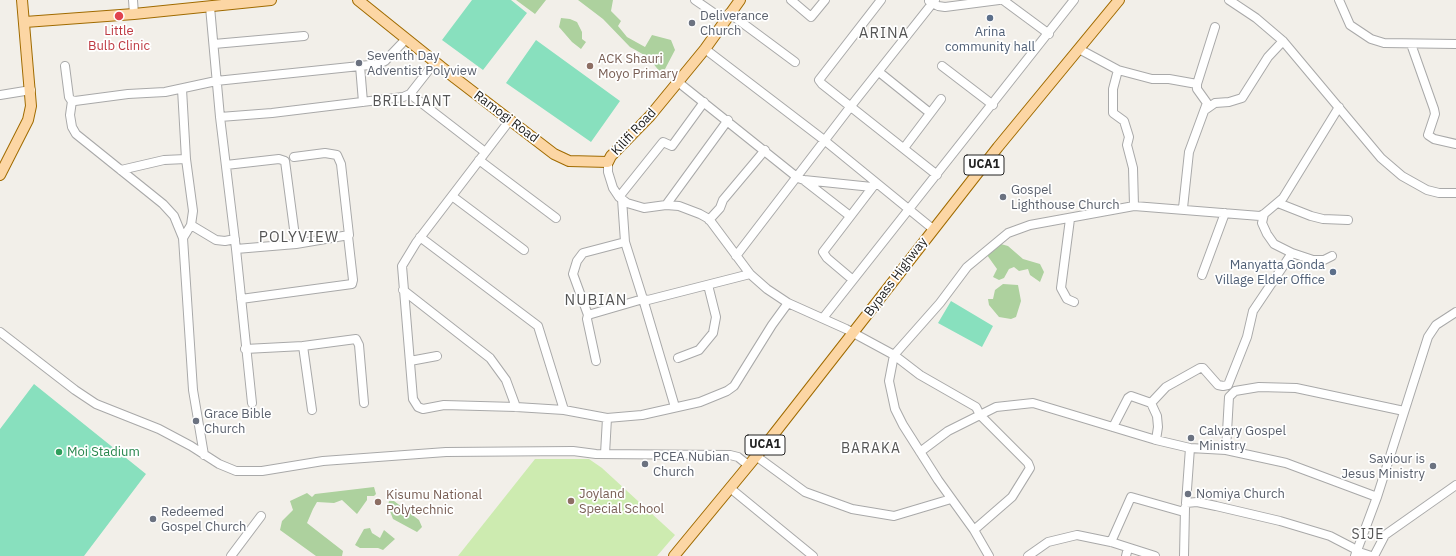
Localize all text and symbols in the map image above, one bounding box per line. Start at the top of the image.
place label: Deliverance Church [700,8,769,39]
marker: Little Bulb Clinic [113,10,125,22]
marker: Arina community hall [985,13,995,23]
marker: Deliverance Church [687,18,697,28]
place label: Little Bulb Clinic [88,23,150,54]
place label: Arina community hall [945,24,1035,55]
district label: ARINA [859,25,909,43]
place label: Seventh Day Adventist Polyview [367,48,477,79]
place label: ACK Shauri Moyo Primary [598,51,678,82]
marker: Seventh Day Adventist Polyview [354,58,364,68]
marker: ACK Shauri Moyo Primary [585,61,595,71]
street label: Ramogi Road [471,88,541,146]
district label: BRILLIANT [372,94,452,110]
street label: Kilifi Road [608,105,660,159]
road number: UCA1 [964,155,1004,175]
place label: Gospel Lighthouse Church [1011,182,1120,213]
marker: Gospel Lighthouse Church [998,192,1008,202]
district label: POLYVIEW [259,229,339,247]
street label: Bypass Highway [861,234,931,320]
place label: Manyatta Gonda Village Elder Office [1215,257,1325,288]
marker: Manyatta Gonda Village Elder Office [1328,267,1338,277]
district label: NUBIAN [565,292,627,310]
place label: Grace Bible Church [204,406,271,437]
marker: Grace Bible Church [191,416,201,426]
place label: Calvary Gospel Ministry [1199,423,1286,454]
marker: Calvary Gospel Ministry [1186,433,1196,443]
road number: UCA1 [745,435,785,455]
district label: BARAKA [841,441,901,457]
place label: Moi Stadium [67,444,140,460]
marker: Moi Stadium [54,447,64,457]
place label: PCEA Nubian Church [653,449,730,480]
place label: Saviour is Jesus Ministry [1341,451,1425,482]
marker: PCEA Nubian Church [640,459,650,469]
marker: Saviour is Jesus Ministry [1428,461,1438,471]
place label: Joyland Special School [579,486,664,517]
place label: Nomiya Church [1196,486,1285,502]
place label: Kisumu National Polytechnic [386,487,482,518]
marker: Nomiya Church [1183,489,1193,499]
marker: Joyland Special School [566,496,576,506]
marker: Kisumu National Polytechnic [373,497,383,507]
place label: Redeemed Gospel Church [161,504,246,535]
marker: Redeemed Gospel Church [148,514,158,524]
district label: SIJE [1351,527,1385,543]

